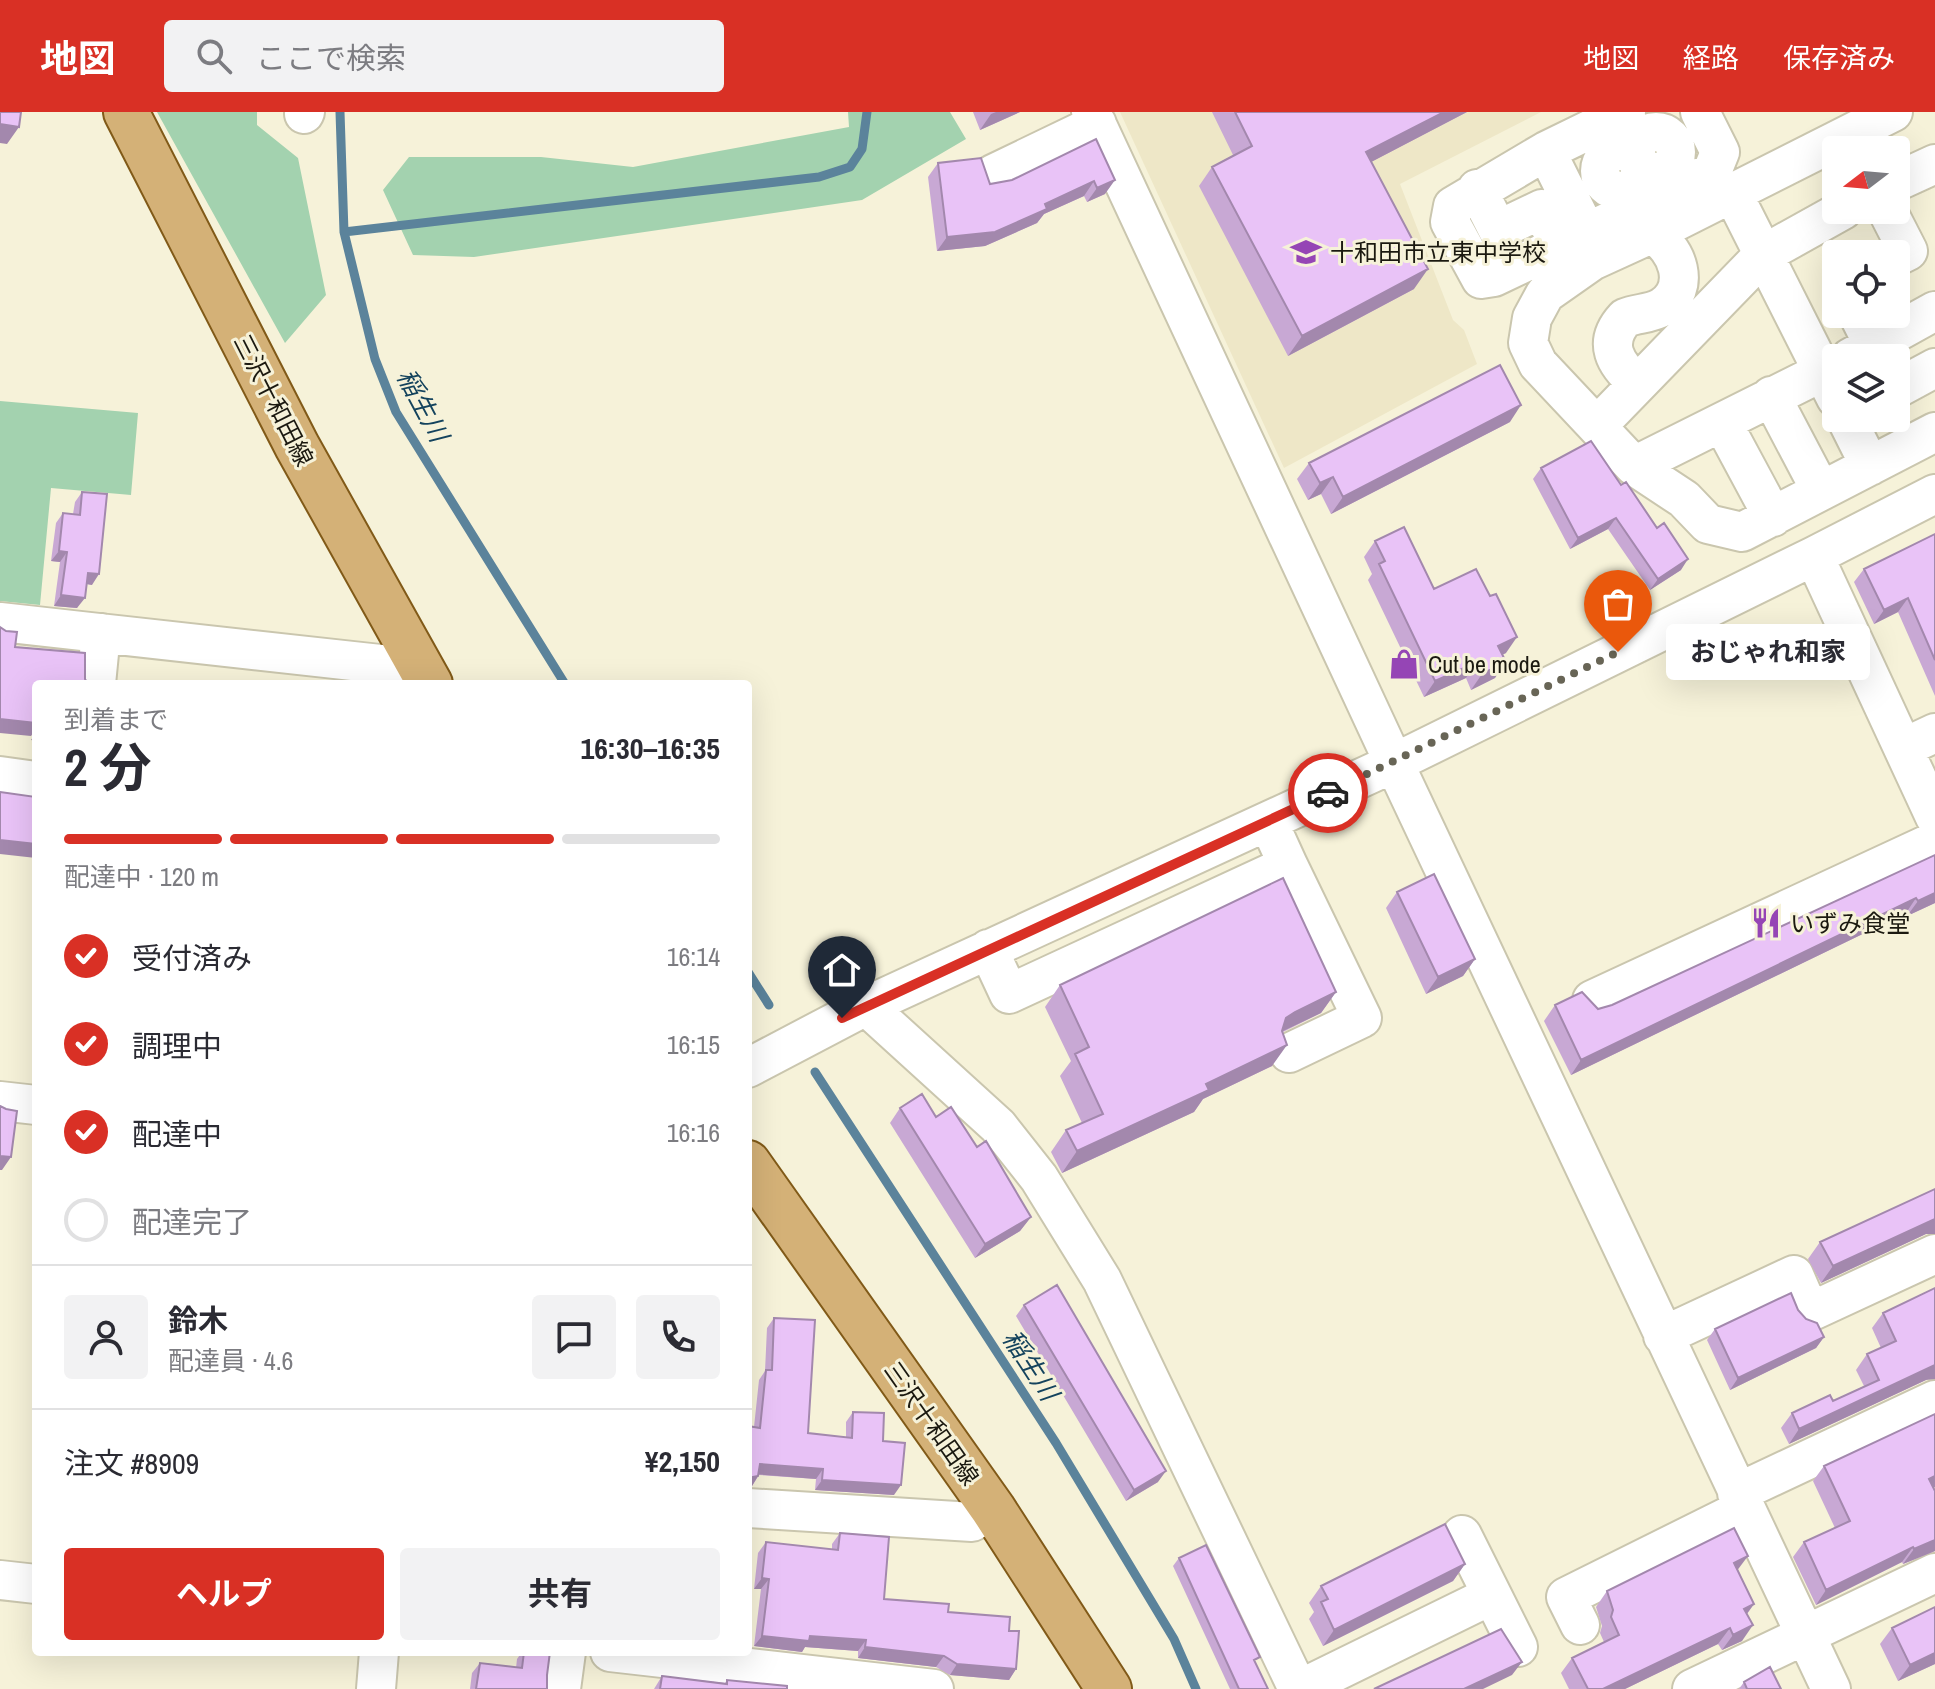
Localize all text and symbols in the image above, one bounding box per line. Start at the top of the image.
search box [164,20,724,92]
text: 地図 [40,33,116,84]
icon: search [192,34,236,78]
text: ここで検索 [256,38,406,78]
text: 地図 [1583,39,1639,77]
text: 経路 [1683,39,1739,77]
text: 保存済み [1783,39,1895,77]
north arrow [1822,136,1910,224]
map controls [1822,136,1910,432]
school or university icon: 十和田市立東中学校 [1289,235,1323,269]
place label: 十和田市立東中学校 [1330,236,1546,268]
button: locate [1822,240,1910,328]
street label: 三沢十和田線 [227,329,321,471]
button: layers [1822,344,1910,432]
water label: 稲生川 [389,362,458,450]
pin [1584,570,1652,652]
icon: bag [1596,582,1640,626]
callout: おじゃれ和家 [1666,624,1870,680]
text: おじゃれ和家 [1690,634,1846,669]
shop icon: Cut be mode [1387,647,1421,681]
place label: Cut be mode [1428,648,1541,680]
text: 到着まで [64,702,168,737]
text: 16:30–16:35 [581,728,720,768]
text: 2 分 [64,732,152,802]
courier [1288,753,1368,833]
icon: car [1306,771,1350,815]
text: 配達中 · 120 m [64,859,219,894]
restaurant icon: いずみ食堂 [1749,906,1783,940]
place label: いずみ食堂 [1790,907,1910,939]
icon: check [64,934,108,978]
pin [808,936,876,1018]
text: 受付済み [132,938,252,978]
text: 16:14 [667,939,720,974]
icon: home [820,948,864,992]
icon: check [64,1022,108,1066]
text: 調理中 [132,1026,222,1066]
text: 16:15 [667,1027,720,1062]
icon: check [64,1110,108,1154]
text: 配達中 [132,1114,222,1154]
text: 16:16 [667,1115,720,1150]
text: 配達完了 [132,1202,252,1242]
button: person [64,1295,148,1379]
button: chat [532,1295,616,1379]
button: phone [636,1295,720,1379]
text: 鈴木 [168,1300,228,1340]
water label: 稲生川 [995,1323,1069,1410]
text: 配達員 · 4.6 [168,1343,293,1378]
street label: 三沢十和田線 [878,1355,986,1491]
text: ¥2,150 [645,1441,720,1481]
text: 注文 #8909 [64,1443,199,1483]
button: ヘルプ [64,1548,384,1640]
button: 共有 [400,1548,720,1640]

